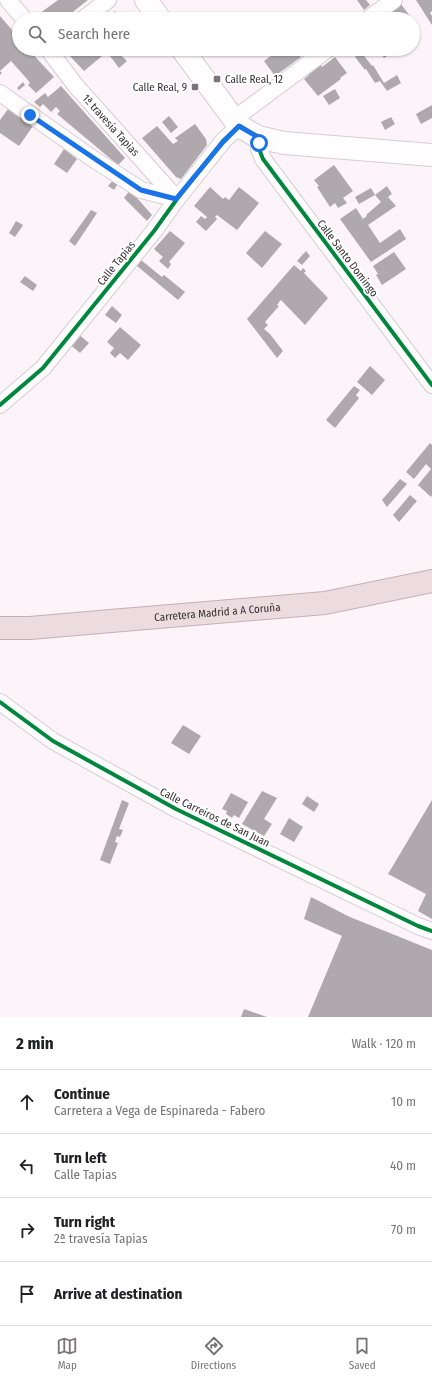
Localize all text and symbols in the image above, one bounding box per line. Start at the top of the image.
search box [12,12,420,56]
icon: search [26,23,48,45]
text: Search here [58,25,130,43]
place label: Calle Real, 12 [225,73,283,86]
marker: Calle Real, 12 [212,74,222,84]
place label: Calle Real, 9 [133,81,187,94]
marker: Calle Real, 9 [190,82,200,92]
street label: 1ª travesía Tapias [80,92,142,159]
route end [21,106,39,124]
route start [250,134,268,152]
street label: Calle Santo Domingo [314,217,381,300]
street label: Calle Tapias [95,238,138,288]
street label: Carretera Madrid a A Coruña [154,601,281,624]
street label: Calle Carreiros de San Juan [158,785,272,850]
text: 2 min [16,1033,54,1054]
text: Walk · 120 m [351,1036,416,1051]
text: Continue [54,1085,110,1103]
icon: ahead [16,1091,38,1113]
text: 10 m [391,1094,416,1109]
text: Carretera a Vega de Espinareda - Fabero [54,1103,265,1118]
text: Turn left [54,1149,107,1167]
icon: left [16,1155,38,1177]
text: 40 m [390,1158,416,1173]
text: Calle Tapias [54,1167,117,1182]
text: Turn right [54,1213,115,1231]
icon: right [16,1219,38,1241]
text: 70 m [391,1222,416,1237]
text: 2ª travesía Tapias [54,1231,147,1246]
icon: arrive [16,1283,38,1305]
text: Arrive at destination [54,1285,182,1303]
tab: Map [56,1335,78,1372]
tab: Directions [191,1335,236,1372]
tab: Saved [349,1335,376,1372]

